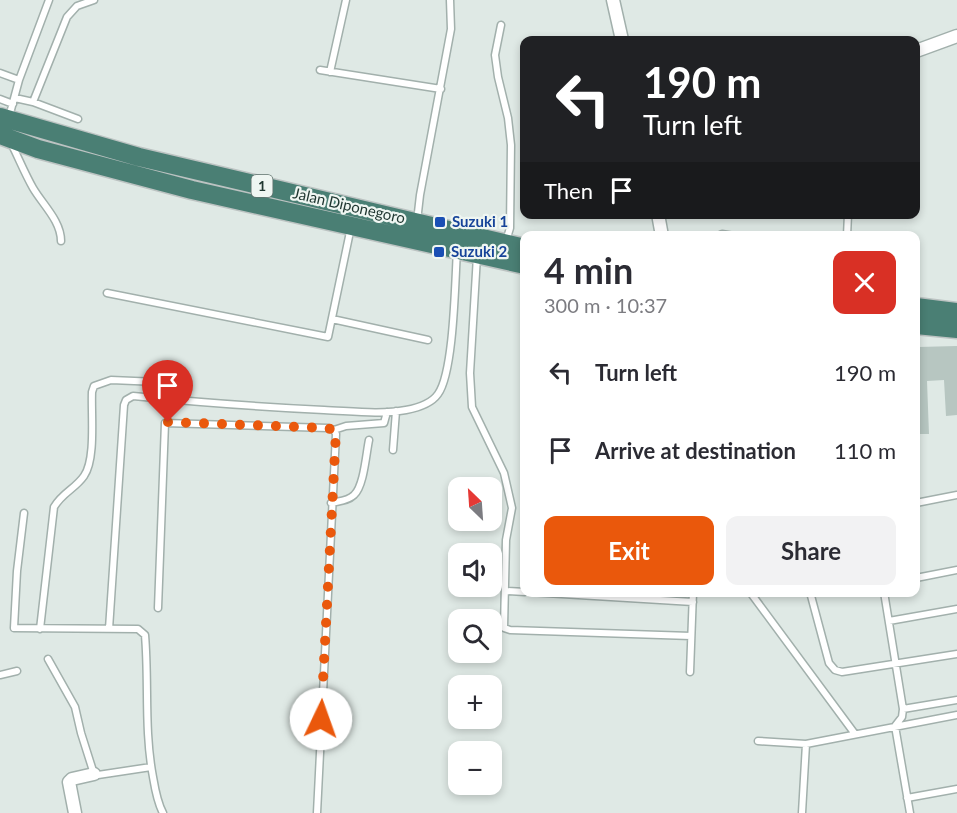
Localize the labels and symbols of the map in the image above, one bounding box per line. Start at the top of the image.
road number: 1 [252,175,272,197]
street label: Jalan Diponegoro [291,183,407,227]
place label: Suzuki 1 [452,212,508,230]
marker: Suzuki 1 [433,215,447,229]
place label: Suzuki 2 [451,242,507,260]
marker: Suzuki 2 [432,245,446,259]
pin [142,360,193,422]
north arrow [448,477,502,531]
position arrow [289,687,353,751]

